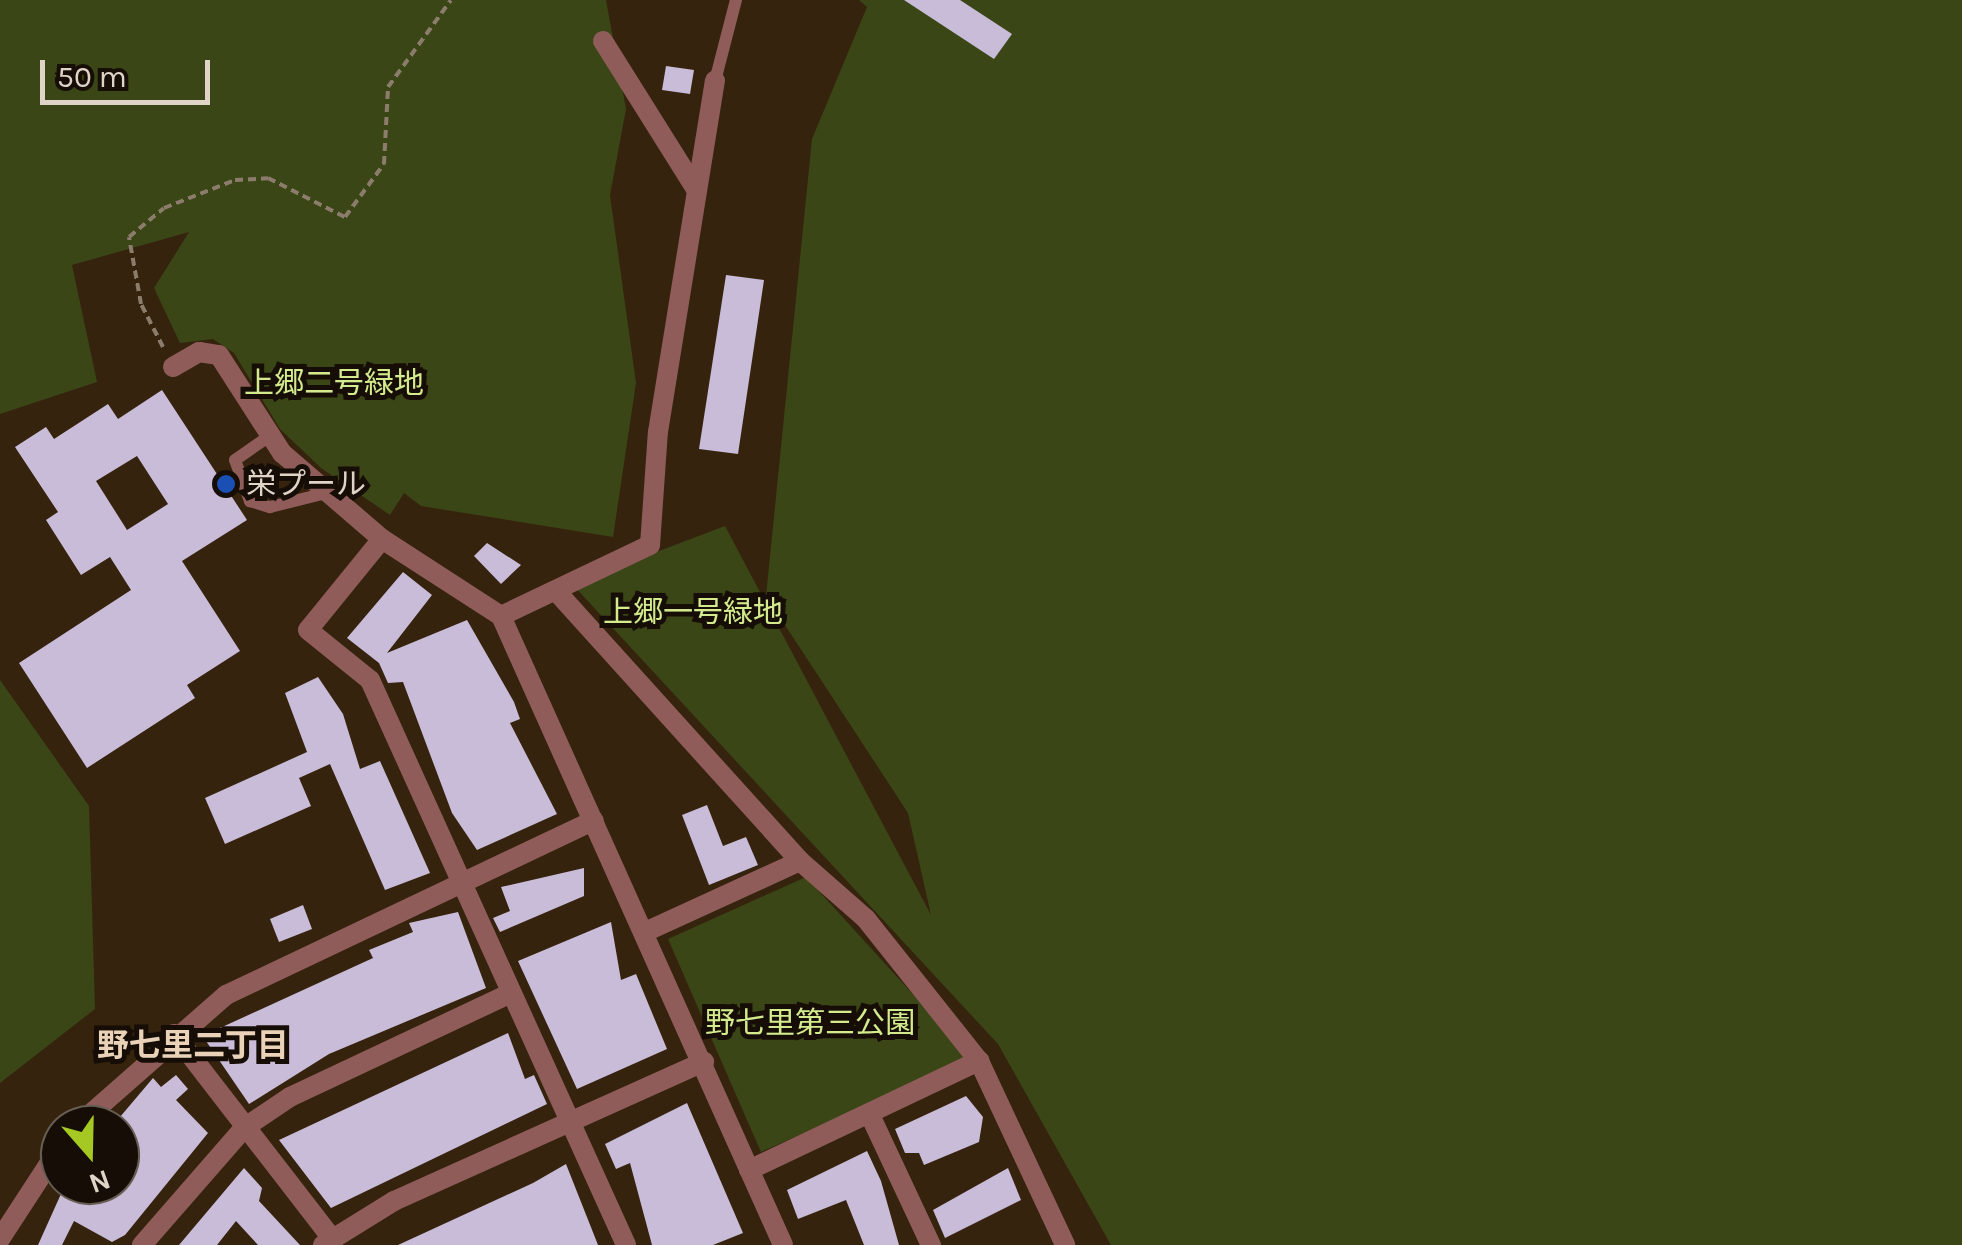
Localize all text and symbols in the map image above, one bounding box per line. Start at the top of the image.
scale bar [45,40,215,102]
text: 50 m [57,59,127,95]
park label: 上郷二号緑地 [244,365,424,401]
place label: 栄プール [246,466,366,502]
marker: 栄プール [215,473,237,495]
park label: 上郷一号緑地 [603,594,783,630]
park label: 野七里第三公園 [705,1005,915,1041]
district label: 野七里二丁目 [97,1027,289,1065]
north arrow [40,1105,140,1205]
text: N [85,1163,115,1201]

